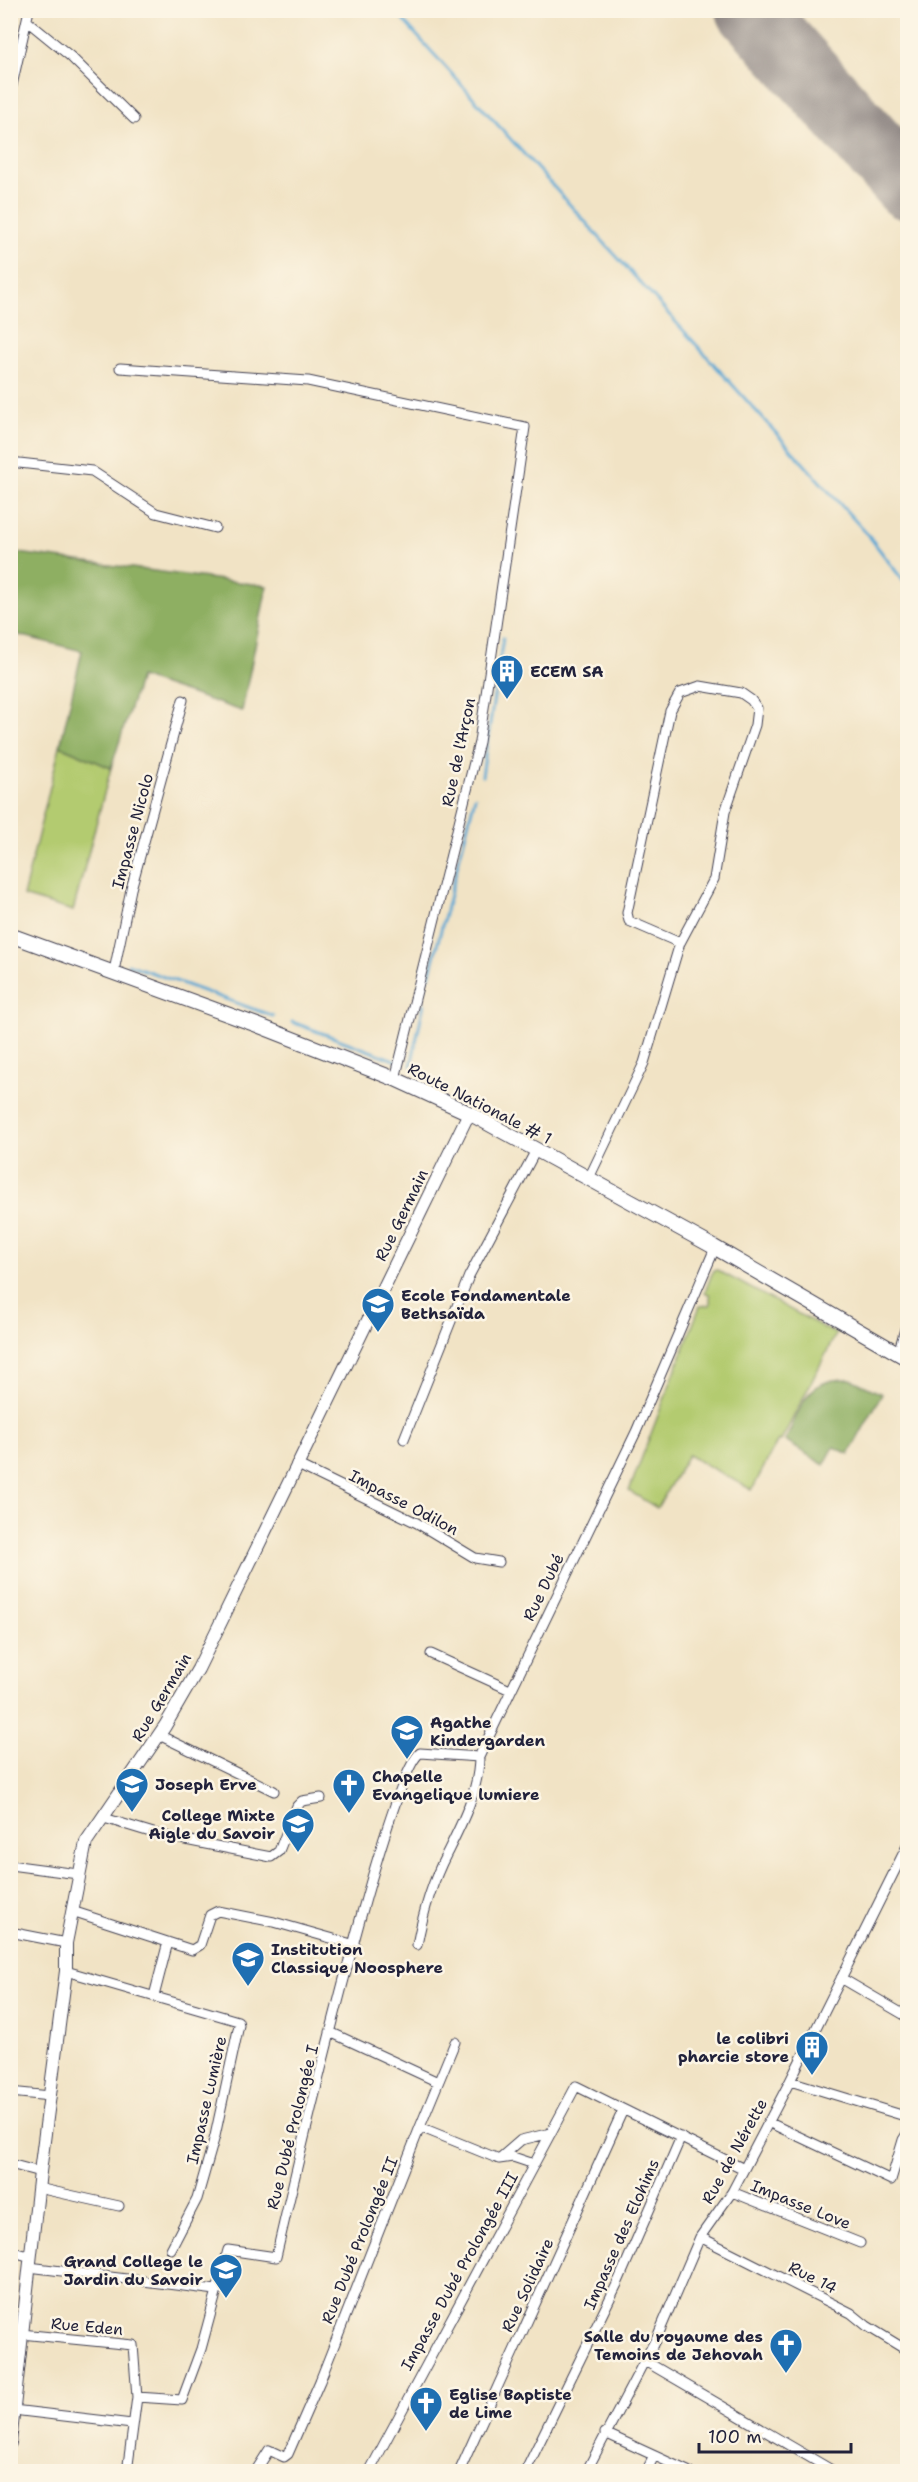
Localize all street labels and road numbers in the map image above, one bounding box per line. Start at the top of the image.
street label: Rue de l'Arçon [437,696,480,808]
street label: Impasse Nicolo [107,771,158,891]
street label: Route Nationale # 1 [404,1058,555,1149]
street label: Rue Germain [370,1166,433,1265]
street label: Impasse Odilon [345,1465,462,1540]
street label: Rue Dubé [518,1550,569,1624]
street label: Rue Germain [127,1649,196,1745]
street label: Impasse Lumière [182,2034,231,2166]
street label: Rue Dubé Prolongée I [262,2042,323,2212]
street label: Rue de Nérette [697,2095,772,2208]
street label: Rue Dubé Prolongée II [316,2153,403,2327]
street label: Impasse des Elohims [579,2156,664,2313]
street label: Impasse Dubé Prolongée III [396,2168,523,2374]
street label: Impasse Love [748,2175,854,2234]
street label: Rue Solidaire [496,2235,558,2336]
street label: Rue 14 [785,2256,840,2298]
street label: Rue Eden [50,2313,124,2340]

